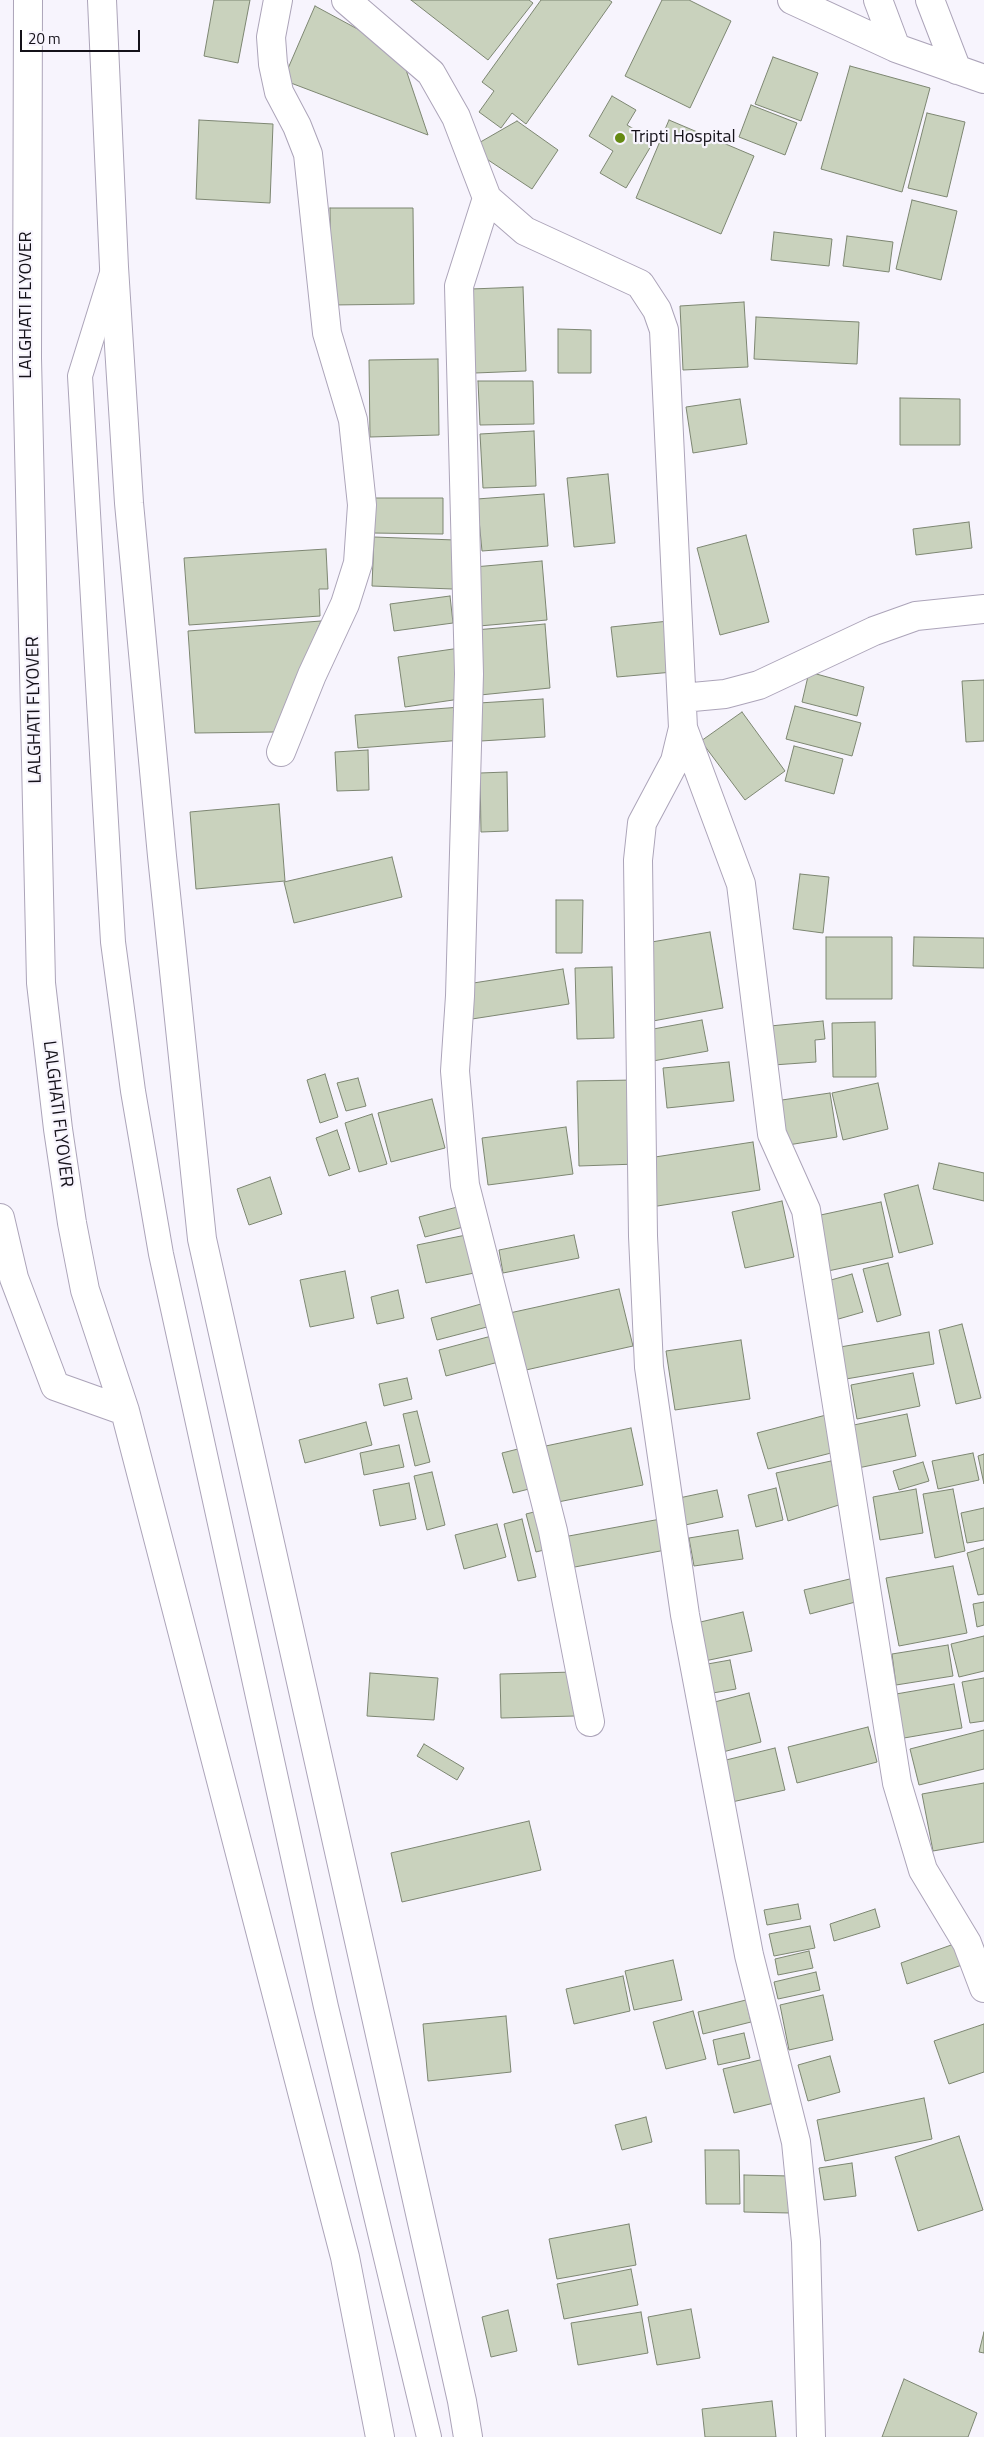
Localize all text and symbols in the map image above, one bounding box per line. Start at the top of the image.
scale bar [22,20,142,52]
text: 20 m [28,27,61,50]
place label: Tripti Hospital [631,127,736,149]
marker: Tripti Hospital [613,131,627,145]
street label: LALGHATI FLYOVER [16,231,38,379]
street label: LALGHATI FLYOVER [23,636,47,784]
street label: LALGHATI FLYOVER [37,1040,77,1188]

